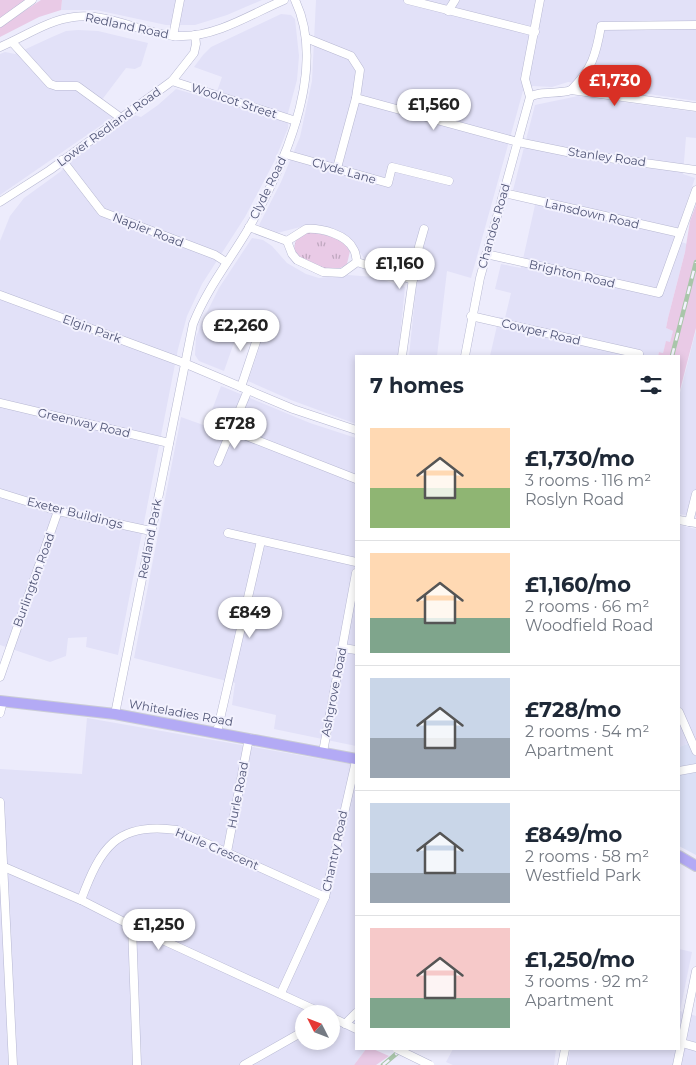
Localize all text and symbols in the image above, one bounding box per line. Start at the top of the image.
street label: Redland Road [84,9,170,42]
pin: £1,730 [574,64,656,107]
text: £1,730 [589,71,641,90]
street label: Woolcot Street [189,80,279,122]
street label: Lower Redland Road [54,84,164,169]
pin: £1,560 [393,88,475,131]
text: £1,560 [408,95,460,114]
street label: Stanley Road [567,144,647,169]
street label: Clyde Road [246,154,289,222]
street label: Clyde Lane [310,154,378,187]
street label: Chandos Road [474,182,513,270]
street label: Lansdown Road [543,195,641,232]
street label: Napier Road [111,209,186,250]
pin: £1,160 [359,248,441,290]
text: £1,160 [376,254,424,273]
street label: Brighton Road [527,256,617,291]
pin: £2,260 [200,310,282,352]
street label: Elgin Park [61,311,124,346]
street label: Cowper Road [500,315,582,348]
text: £2,260 [214,316,268,335]
icon: filters [637,371,665,399]
text: 7 homes [370,373,464,398]
street label: Greenway Road [36,405,132,440]
pin: £728 [205,408,265,450]
text: £728 [215,414,255,433]
text: £1,730/mo [525,446,635,471]
icon: home [410,448,470,508]
text: 3 rooms · 116 m² [525,471,651,490]
text: Roslyn Road [525,490,624,509]
street label: Exeter Buildings [26,493,125,532]
street label: Redland Park [134,497,165,580]
street label: Burlington Road [9,531,58,629]
text: £1,160/mo [525,572,631,597]
icon: home [410,573,470,633]
pin: £849 [220,596,280,639]
text: 2 rooms · 66 m² [525,597,649,616]
text: £849 [229,603,271,622]
text: Woodfield Road [525,616,653,635]
street label: Ashgrove Road [317,646,350,738]
street label: Whiteladies Road [128,696,234,729]
text: £728/mo [525,697,621,722]
icon: home [410,698,470,758]
text: 2 rooms · 54 m² [525,722,649,741]
text: Apartment [525,741,614,760]
street label: Hurle Road [224,760,251,829]
street label: Chantry Road [319,809,350,893]
text: £849/mo [525,822,622,847]
icon: home [410,823,470,883]
street label: Hurle Crescent [173,824,261,873]
text: 2 rooms · 58 m² [525,847,649,866]
text: Westfield Park [525,866,641,885]
pin: £1,250 [118,908,200,951]
text: £1,250 [133,915,185,934]
text: £1,250/mo [525,947,635,972]
icon: home [410,948,470,1008]
text: 3 rooms · 92 m² [525,972,649,991]
text: Apartment [525,991,614,1010]
north arrow [295,1005,340,1050]
map controls [295,1005,340,1050]

